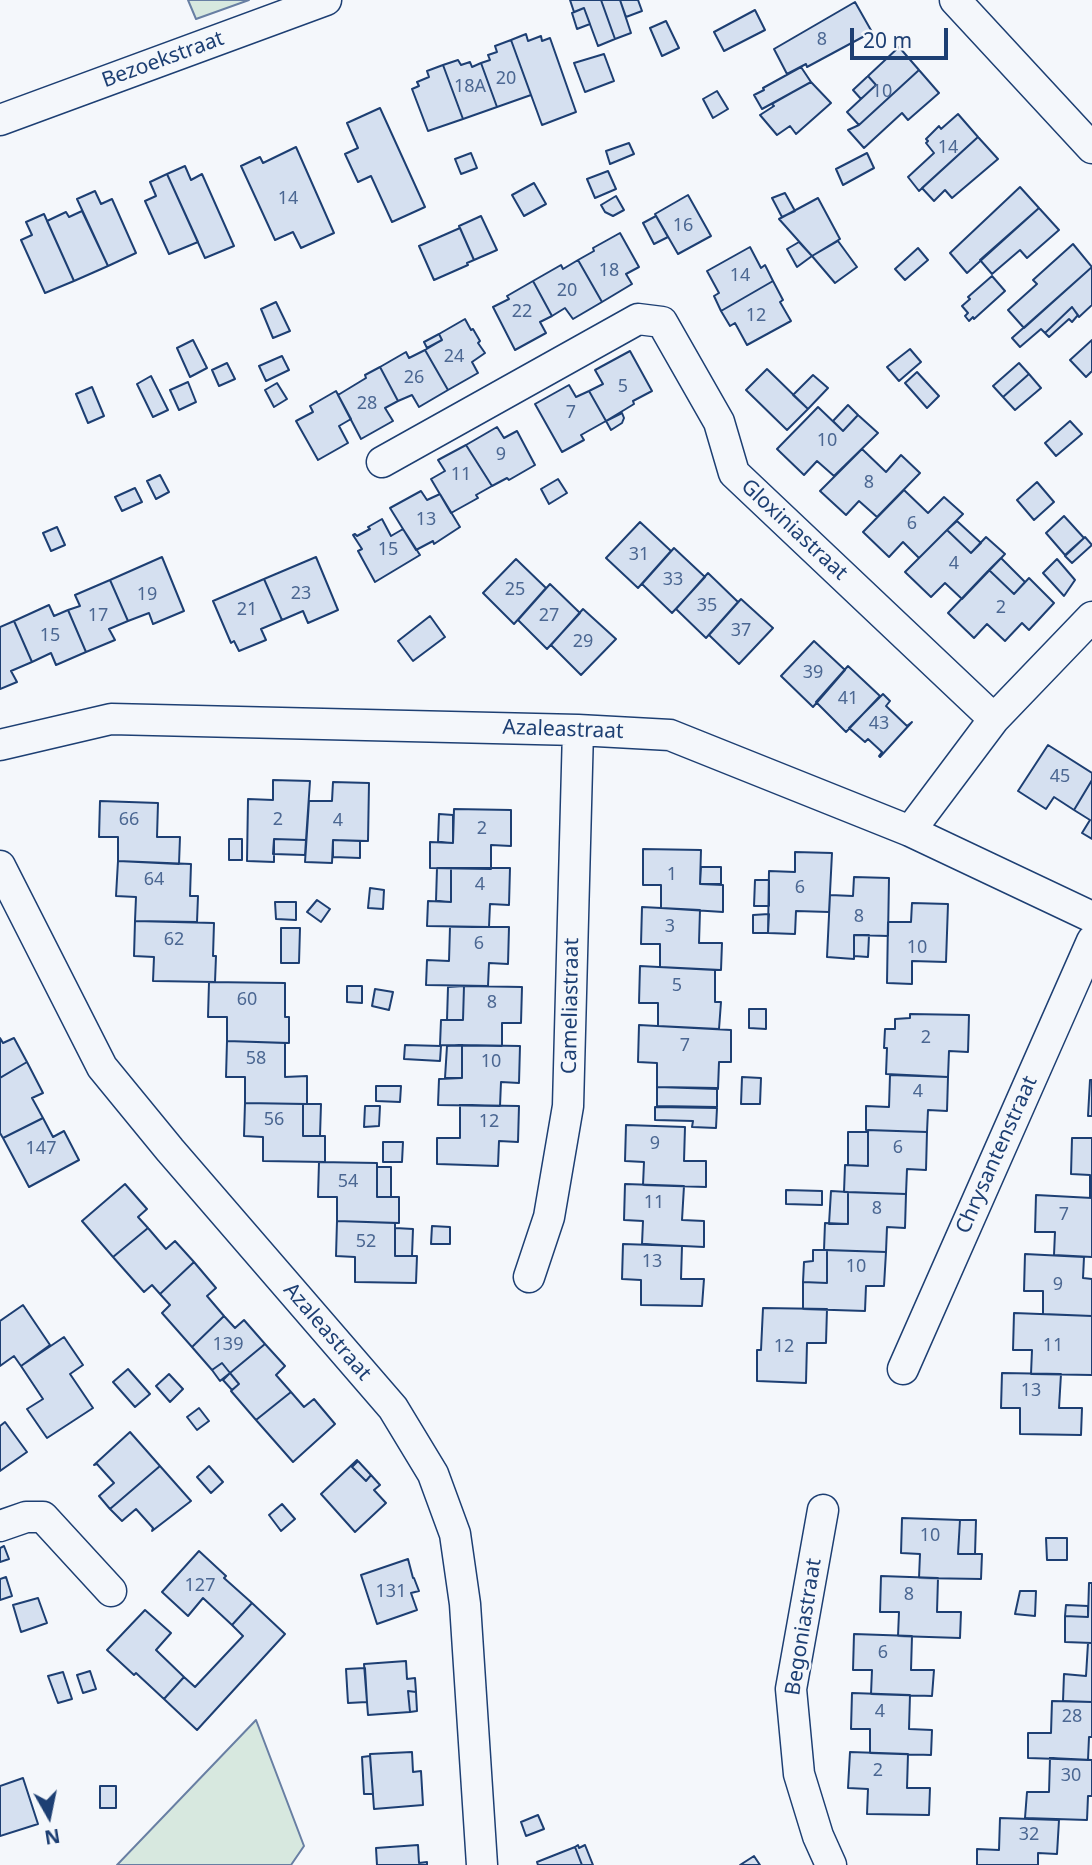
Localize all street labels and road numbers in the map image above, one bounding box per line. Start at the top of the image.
street label: Bezoekstraat [99,26,227,94]
street label: Gloxiniastraat [735,474,853,586]
street label: Azaleastraat [502,715,624,745]
street label: Cameliastraat [557,938,585,1074]
street label: Chrysantenstraat [951,1072,1043,1238]
street label: Azaleastraat [278,1278,376,1386]
street label: Begoniastraat [781,1557,827,1697]

